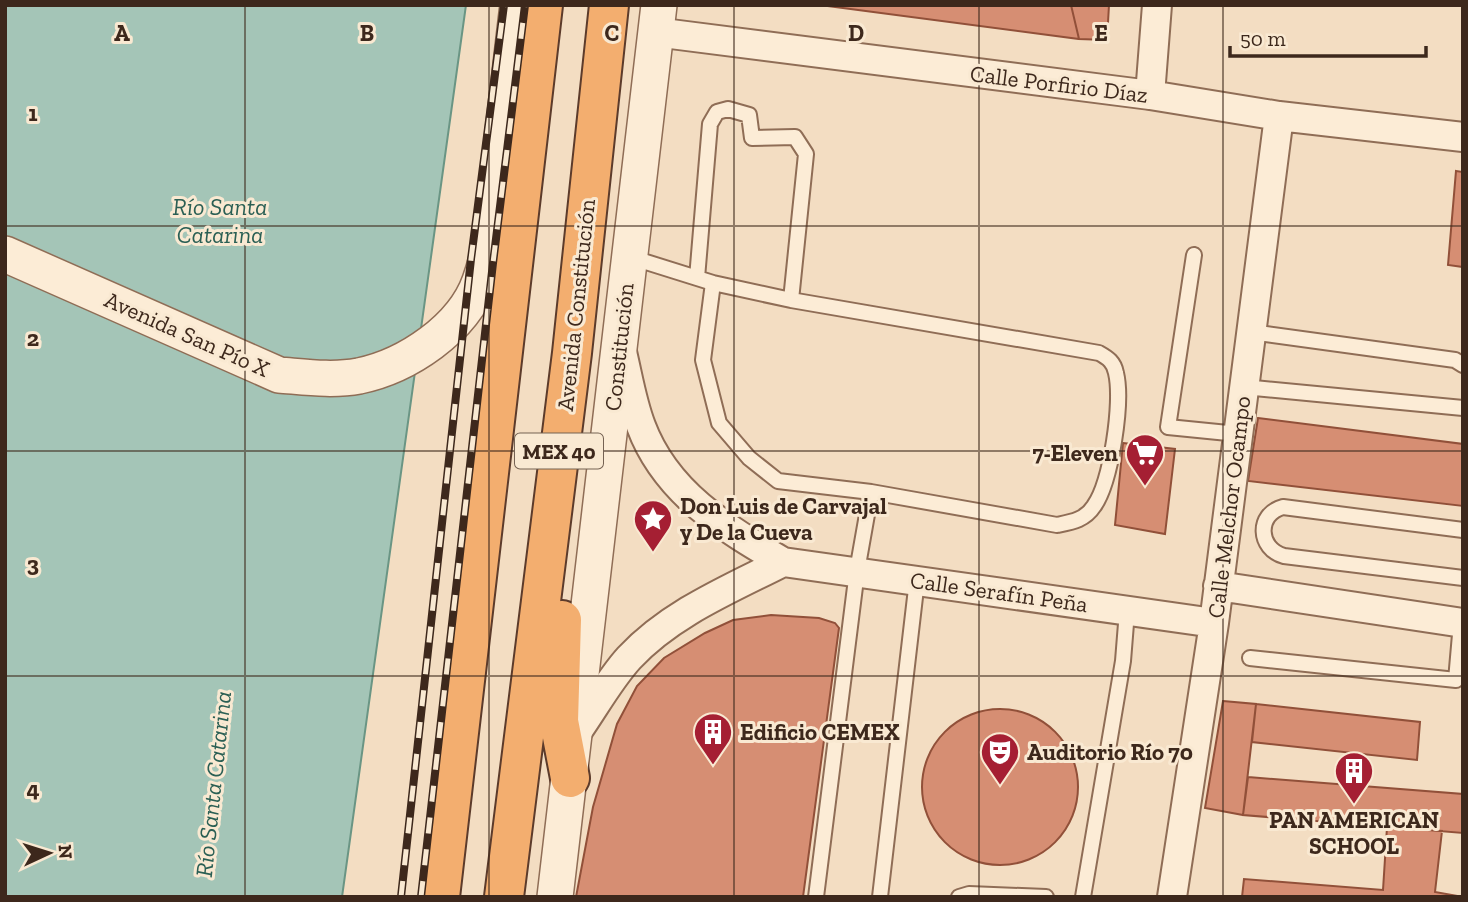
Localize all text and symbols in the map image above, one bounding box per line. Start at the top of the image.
scale bar [1230,14,1426,58]
text: A [114,19,130,47]
text: B [360,19,374,47]
text: C [605,19,619,47]
text: D [848,19,864,47]
text: E [1094,19,1108,47]
text: 50 m [1240,26,1286,51]
street label: Calle Porfirio Díaz [968,59,1150,109]
text: 1 [28,99,38,127]
water label: Río Santa Catarina [173,192,267,249]
street label: Avenida Constitución [551,198,601,412]
street label: Constitución [598,282,640,412]
street label: Avenida San Pío X [100,285,274,383]
text: 2 [27,324,39,352]
street label: Calle Melchor Ocampo [1201,394,1257,620]
supermarket icon: 7-Eleven [1124,432,1166,487]
road number: MEX 40 [515,434,603,468]
place label: 7-Eleven [1033,439,1118,467]
place label: Don Luis de Carvajal y De la Cueva [680,492,887,546]
place icon: Don Luis de Carvajal y De la Cueva [632,498,674,553]
text: 3 [27,550,39,578]
street label: Calle Serafín Peña [908,566,1090,618]
water label: Río Santa Catarina [189,690,237,878]
building icon: Edificio CEMEX [692,711,734,766]
place label: Edificio CEMEX [740,718,900,746]
theatre icon: Auditorio Río 70 [979,731,1021,786]
place label: Auditorio Río 70 [1027,738,1193,766]
building icon: PAN AMERICAN SCHOOL [1333,750,1375,805]
text: 4 [26,775,40,803]
place label: PAN AMERICAN SCHOOL [1269,806,1439,860]
north arrow [14,818,84,888]
text: N [53,844,77,860]

